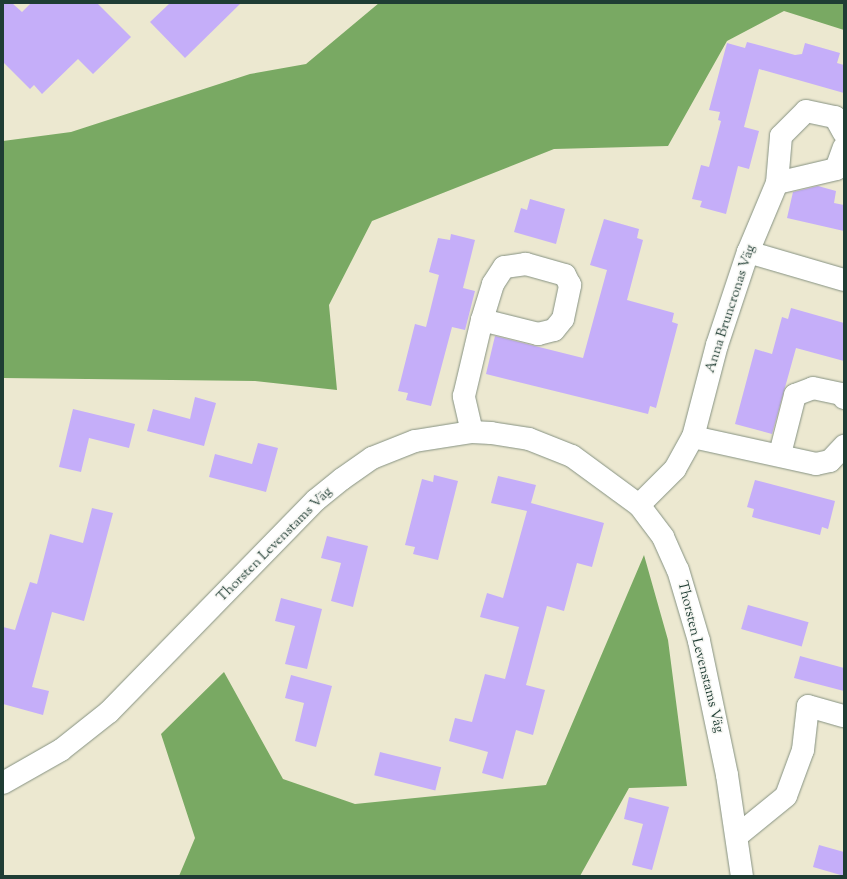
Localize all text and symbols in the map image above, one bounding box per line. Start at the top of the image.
street label: Anna Bruncronas Väg [702,243,760,375]
street label: Thorsten Levenstams Väg [214,484,336,606]
street label: Thorsten Levenstams Väg [673,579,727,735]

